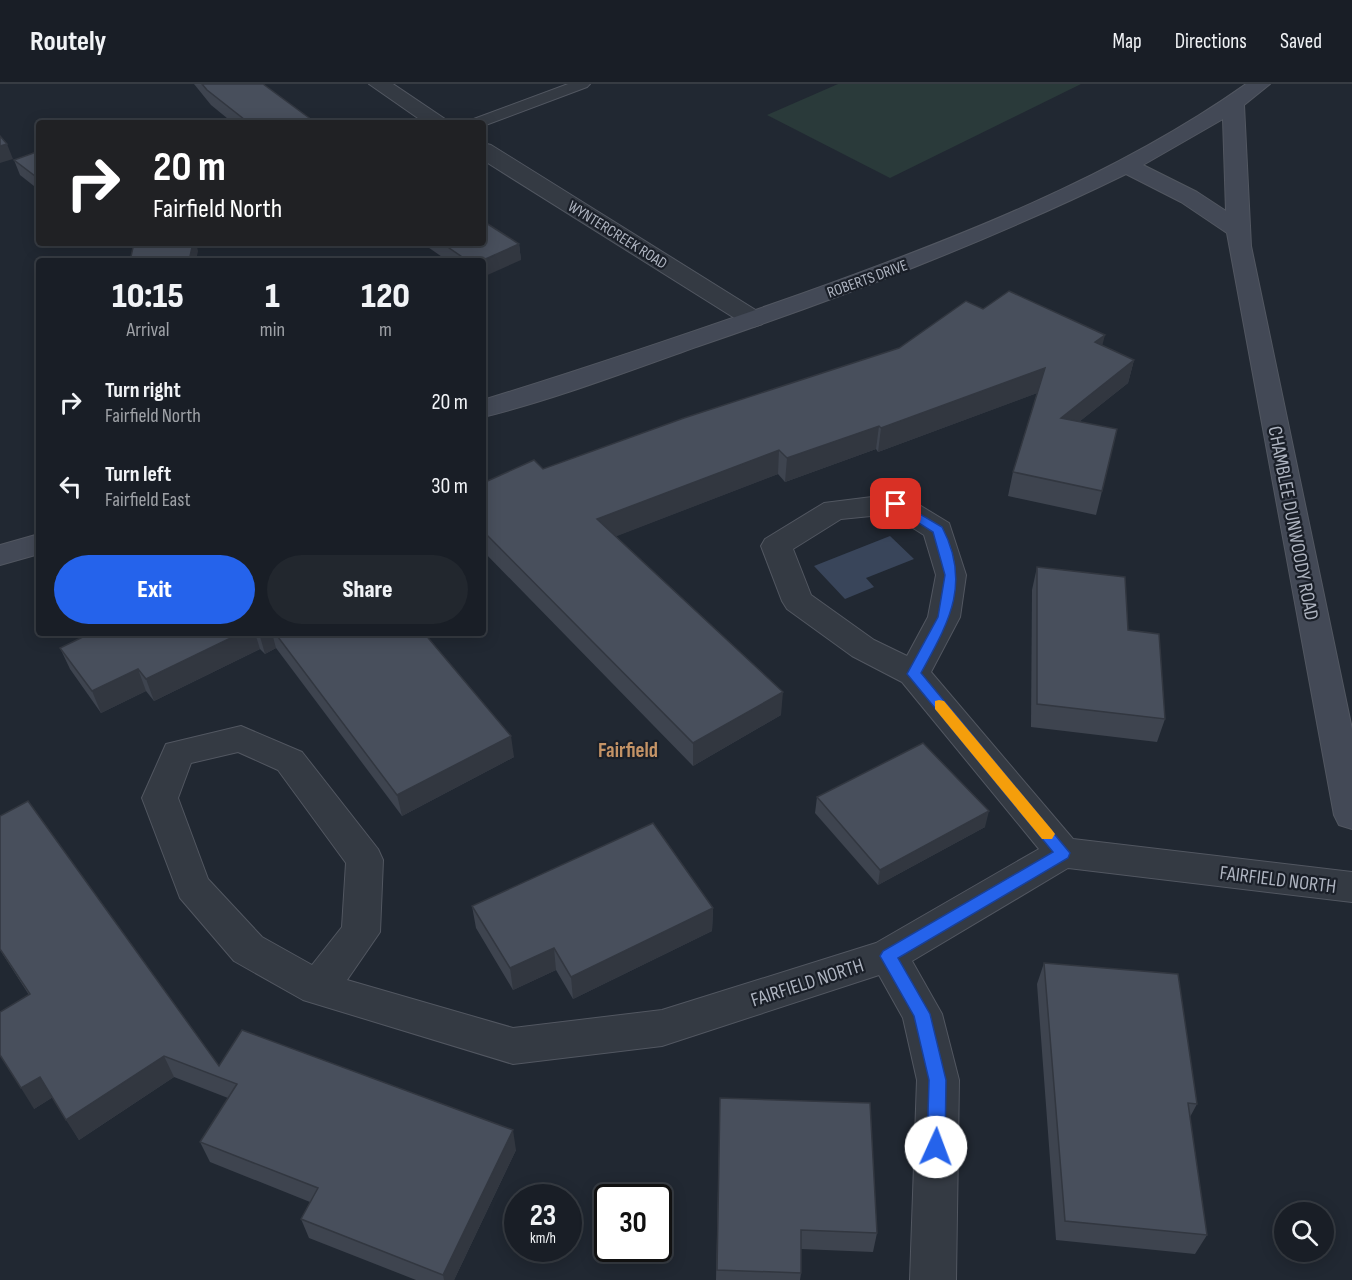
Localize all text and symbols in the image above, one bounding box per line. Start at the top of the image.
text: Routely [30,25,106,58]
text: Map [1112,29,1142,54]
text: Directions [1175,29,1247,54]
text: Saved [1280,29,1322,54]
text: 20 m [153,142,226,193]
icon: right [54,144,132,222]
text: Fairfield North [153,193,282,225]
street label: WYNTERCREEK ROAD [564,197,671,274]
street label: ROBERTS DRIVE [825,256,910,303]
text: 10:15 [112,275,184,318]
text: 1 [265,275,280,318]
text: 120 [361,275,410,318]
text: Arrival [126,318,169,342]
text: min [260,318,285,342]
text: m [379,318,392,342]
text: Turn right [105,377,181,404]
icon: right [54,386,87,419]
text: 20 m [432,389,468,416]
text: Fairfield North [105,404,201,428]
street label: CHAMBLEE DUNWOODY ROAD [1262,424,1324,622]
text: Turn left [105,461,171,488]
icon: left [54,470,87,503]
text: 30 m [431,473,468,500]
pin [870,478,921,529]
icon: arrive [879,487,912,520]
text: Fairfield East [105,488,191,512]
button: Exit [54,555,255,624]
button: Share [267,555,468,624]
district label: Fairfield [598,738,658,763]
street label: FAIRFIELD NORTH [1218,861,1337,899]
street label: FAIRFIELD NORTH [748,953,867,1012]
position arrow [904,1115,968,1179]
speed limit sign: 30 [594,1184,672,1262]
text: 23 [530,1198,556,1234]
map controls [1274,1202,1334,1262]
button: search [1274,1202,1334,1262]
text: km/h [530,1229,556,1248]

